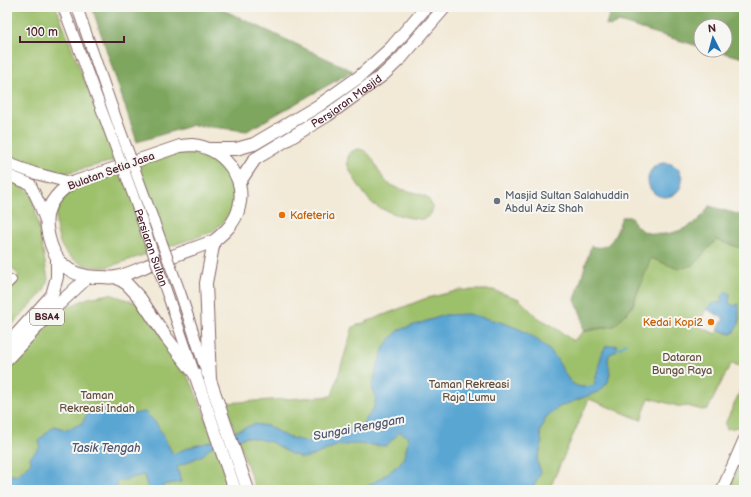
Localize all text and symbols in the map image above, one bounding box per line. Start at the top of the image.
scale bar [20,18,124,44]
north arrow [693,18,733,58]
text: N [707,22,717,35]
text: 100 m [26,25,58,40]
street label: Persiaran Masjid [309,72,384,130]
street label: Bulatan Setia Jasa [66,149,156,193]
place label: Masjid Sultan Salahuddin Abdul Aziz Shah [505,189,629,215]
marker: Masjid Sultan Salahuddin Abdul Aziz Shah [492,196,502,206]
street label: Persiaran Sultan [132,207,171,288]
place label: Kafeteria [290,209,335,222]
marker: Kafeteria [277,210,287,220]
road number: BSA4 [30,309,64,325]
place label: Kedai Kopi2 [643,316,703,329]
marker: Kedai Kopi2 [706,317,716,327]
park label: Dataran Bunga Raya [652,351,712,377]
park label: Taman Rekreasi Raja Lumu [429,378,509,404]
park label: Taman Rekreasi Indah [59,389,135,415]
water label: Sungai Renggam [312,412,406,444]
water label: Tasik Tengah [71,441,141,456]

